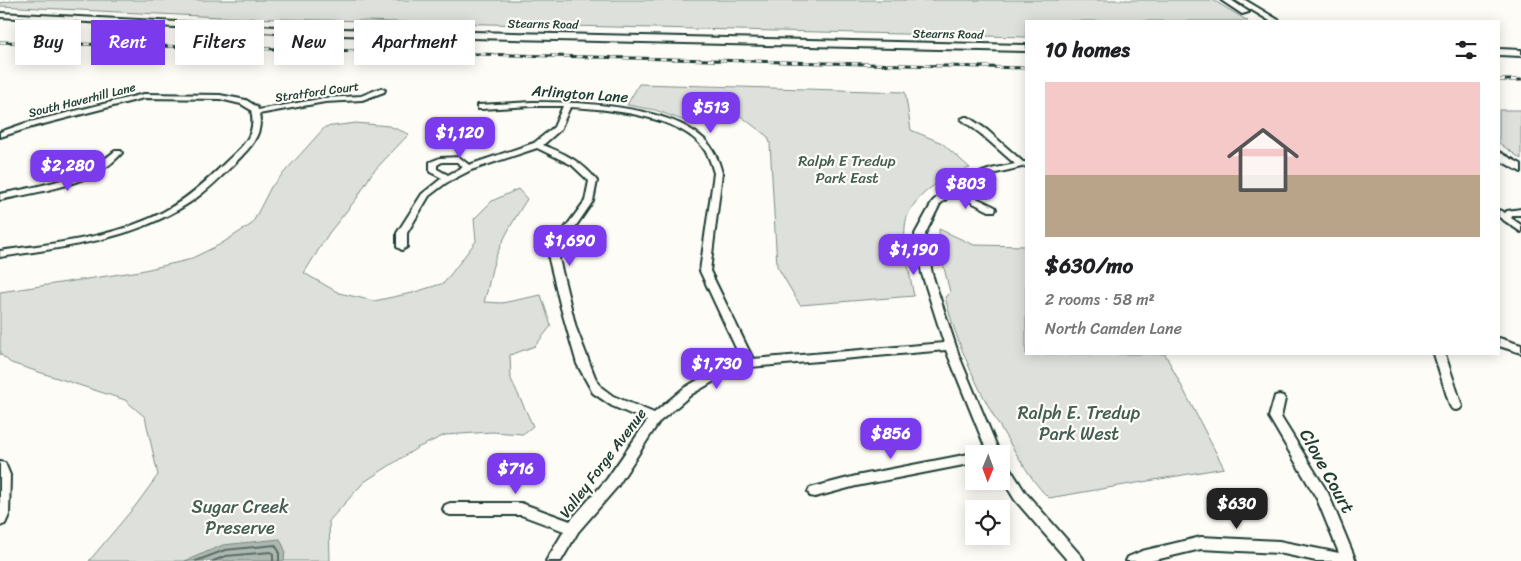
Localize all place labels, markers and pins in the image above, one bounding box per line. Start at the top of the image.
pin: $513 [681,92,741,134]
pin: $1,120 [419,116,501,159]
pin: $2,280 [27,150,109,192]
pin: $803 [936,168,996,210]
pin: $1,690 [529,224,611,267]
pin: $1,190 [873,234,955,276]
pin: $1,730 [676,348,758,390]
pin: $856 [861,418,921,460]
pin: $716 [486,452,546,495]
pin: $630 [1207,488,1267,530]

